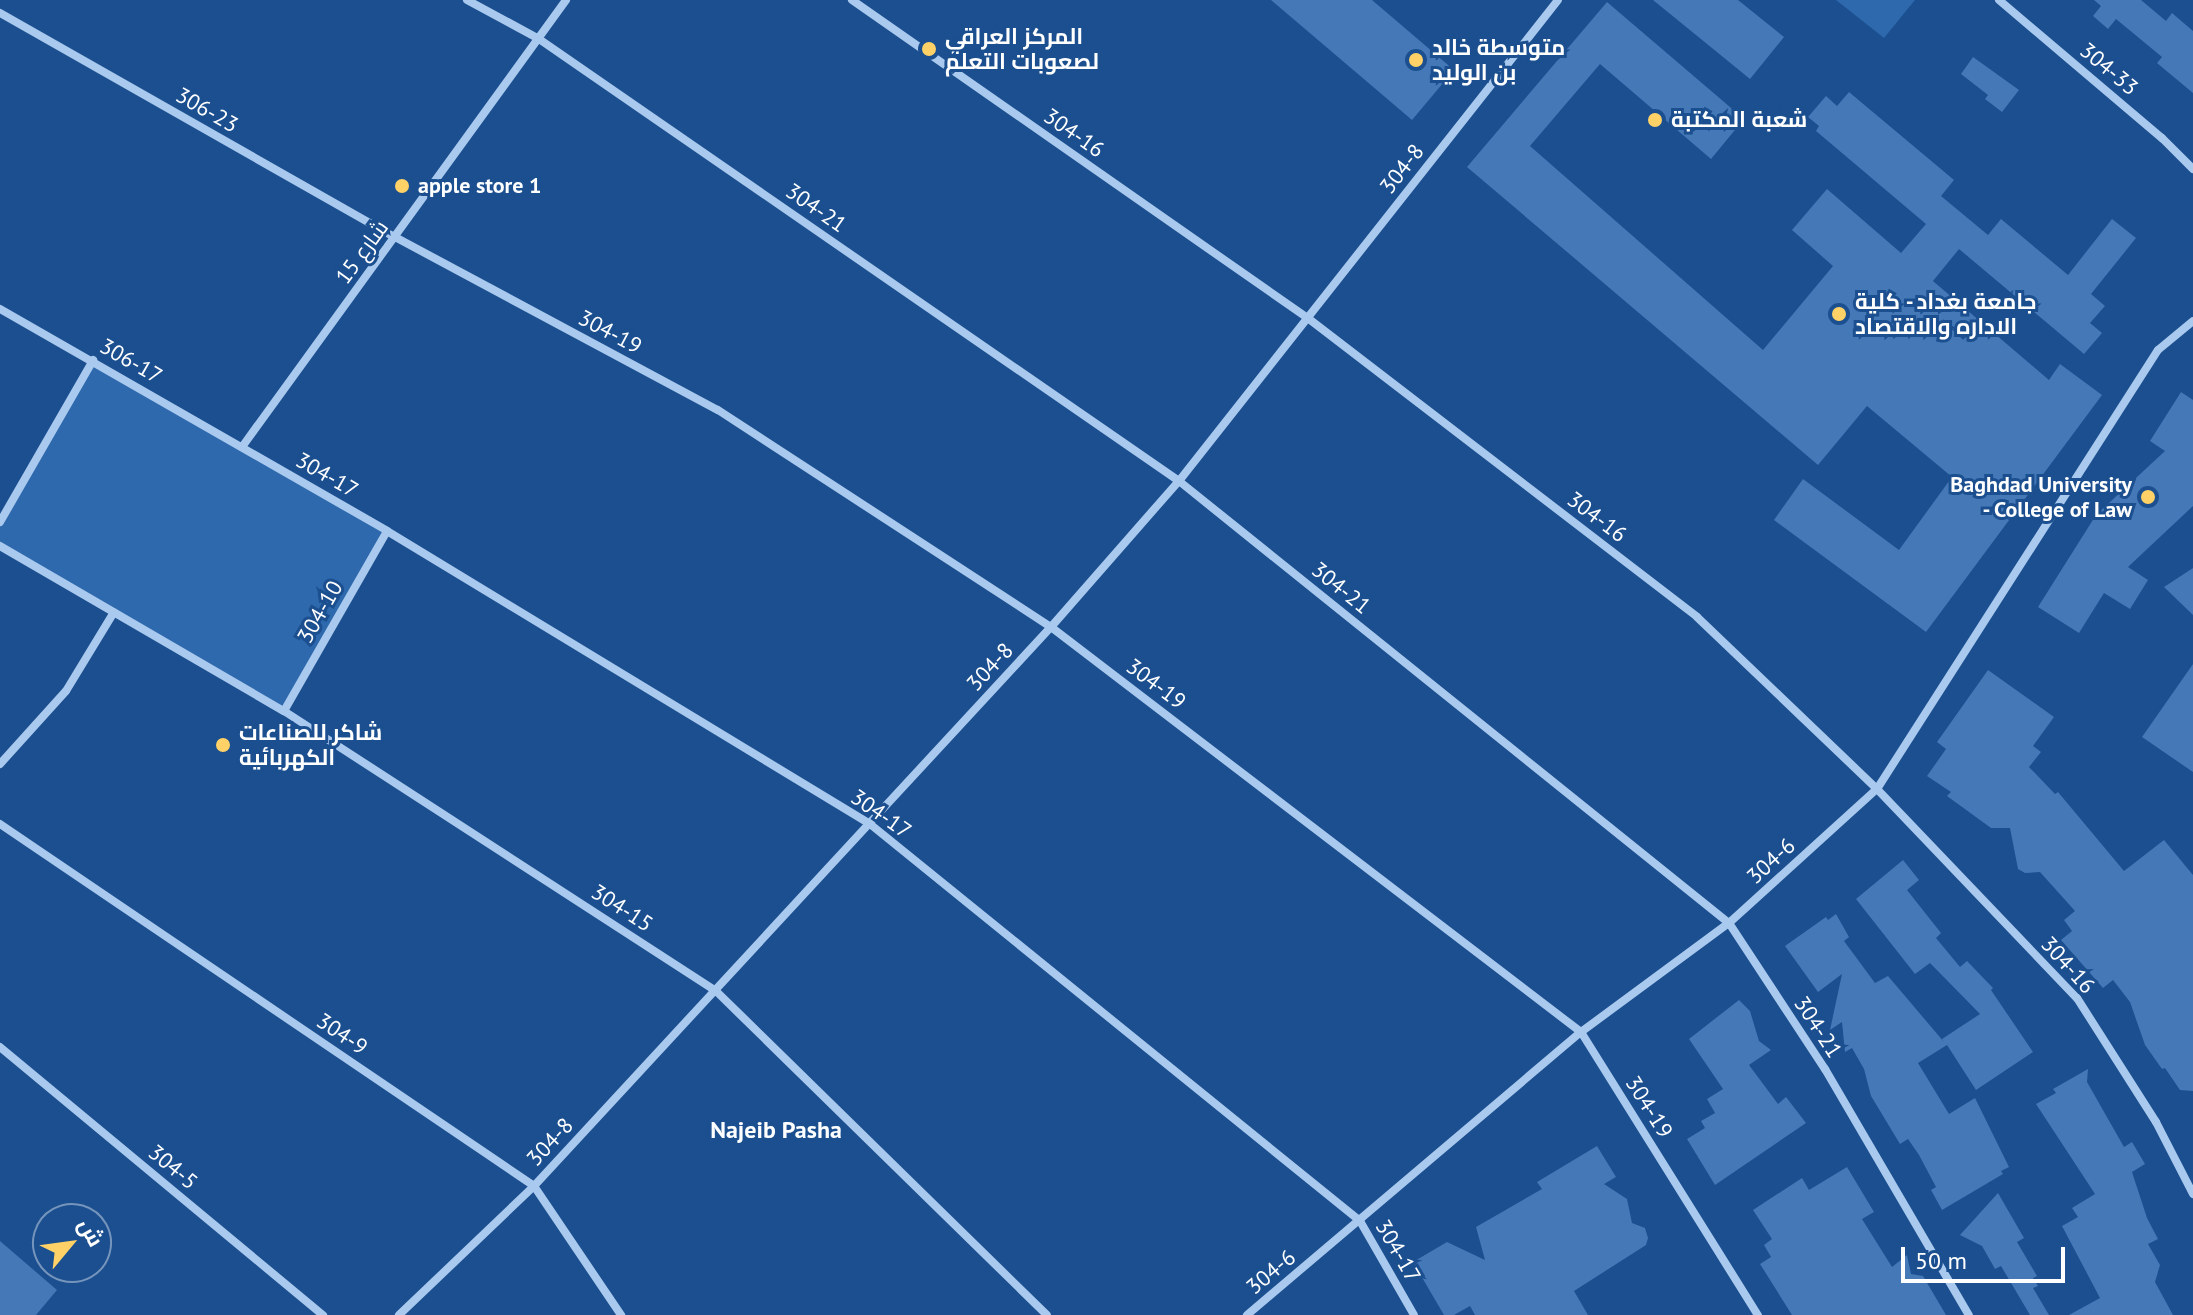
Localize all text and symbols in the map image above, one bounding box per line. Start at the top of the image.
place label: المركز العراقي لصعوبات التعلم [945,23,1099,74]
place label: متوسطة خالد بن الوليد [1432,34,1565,86]
street label: 304-33 [2075,37,2143,101]
marker: المركز العراقي لصعوبات التعلم [920,40,938,58]
marker: متوسطة خالد بن الوليد [1407,51,1425,69]
street label: 306-23 [171,82,243,138]
street label: 304-16 [1039,103,1109,163]
place label: شعبة المكتبة [1671,107,1807,133]
marker: شعبة المكتبة [1646,111,1664,129]
street label: 304-8 [1374,139,1430,199]
place label: apple store 1 [418,173,541,199]
marker: apple store 1 [393,177,411,195]
street label: 304-21 [781,178,851,238]
street label: شارع 15 [330,215,394,289]
place label: جامعة بغداد - كلية الاداره والاقتصاد [1855,288,2039,340]
street label: 304-19 [574,304,646,360]
marker: جامعة بغداد - كلية الاداره والاقتصاد [1830,305,1848,323]
street label: 306-17 [95,333,167,389]
street label: 304-17 [291,447,363,503]
place label: Baghdad University - College of Law [1950,471,2132,522]
street label: 304-16 [1562,486,1632,548]
marker: Baghdad University - College of Law [2139,488,2157,506]
street label: 304-21 [1306,556,1376,620]
street label: 304-10 [292,576,348,648]
street label: 304-8 [961,638,1019,696]
street label: 304-19 [1121,653,1191,715]
place label: شاكر للصناعات الكهربائية [239,719,382,770]
marker: شاكر للصناعات الكهربائية [214,736,232,754]
street label: 304-17 [846,784,916,844]
street label: 304-6 [1741,832,1801,890]
street label: 304-15 [586,878,658,938]
street label: 304-16 [2035,931,2101,999]
street label: 304-21 [1788,991,1848,1063]
street label: 304-9 [311,1007,373,1061]
street label: 304-19 [1620,1071,1678,1143]
street label: 304-8 [521,1113,579,1171]
district label: Najeib Pasha [710,1116,842,1144]
street label: 304-5 [143,1139,203,1195]
north arrow [32,1203,112,1283]
text: ش [72,1213,110,1251]
street label: 304-17 [1370,1215,1426,1287]
scale bar [1905,1231,2069,1281]
street label: 304-6 [1241,1244,1301,1300]
text: 50 m [1915,1245,1967,1276]

